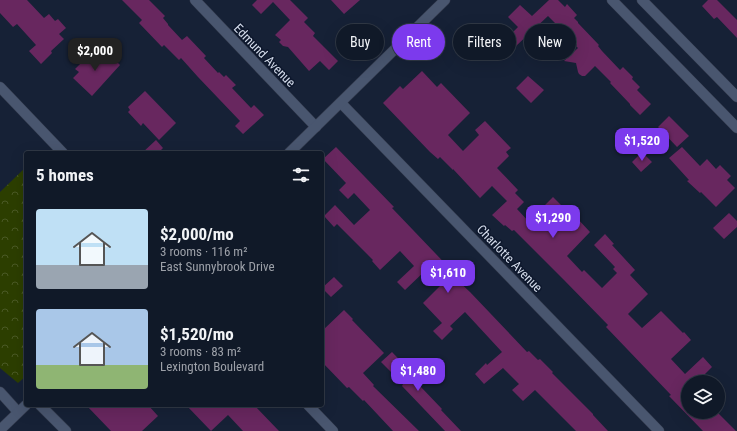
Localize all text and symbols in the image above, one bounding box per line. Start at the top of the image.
street label: Edmund Avenue [231,21,299,90]
chip: Buy [336,24,384,60]
chip: Rent [392,24,445,60]
chip: Filters [453,24,516,60]
chip: New [524,24,576,60]
pin: $2,000 [62,38,128,72]
text: $2,000 [77,43,113,58]
pin: $1,520 [609,128,675,162]
text: $1,520 [624,133,660,148]
icon: filters [290,164,312,186]
text: 5 homes [36,165,94,185]
pin: $1,290 [520,205,586,239]
text: $1,290 [535,210,571,225]
street label: Charlotte Avenue [474,222,545,295]
text: $2,000/mo [160,224,234,244]
icon: home [68,225,116,273]
text: 3 rooms · 116 m² [160,244,247,259]
text: East Sunnybrook Drive [160,259,275,274]
pin: $1,610 [415,260,481,294]
text: $1,610 [430,265,466,280]
text: $1,520/mo [160,324,234,344]
icon: home [68,325,116,373]
text: 3 rooms · 83 m² [160,344,241,359]
pin: $1,480 [385,358,451,392]
text: Lexington Boulevard [160,359,264,374]
text: $1,480 [400,363,436,378]
map controls [681,375,725,419]
button: layers [681,375,725,419]

